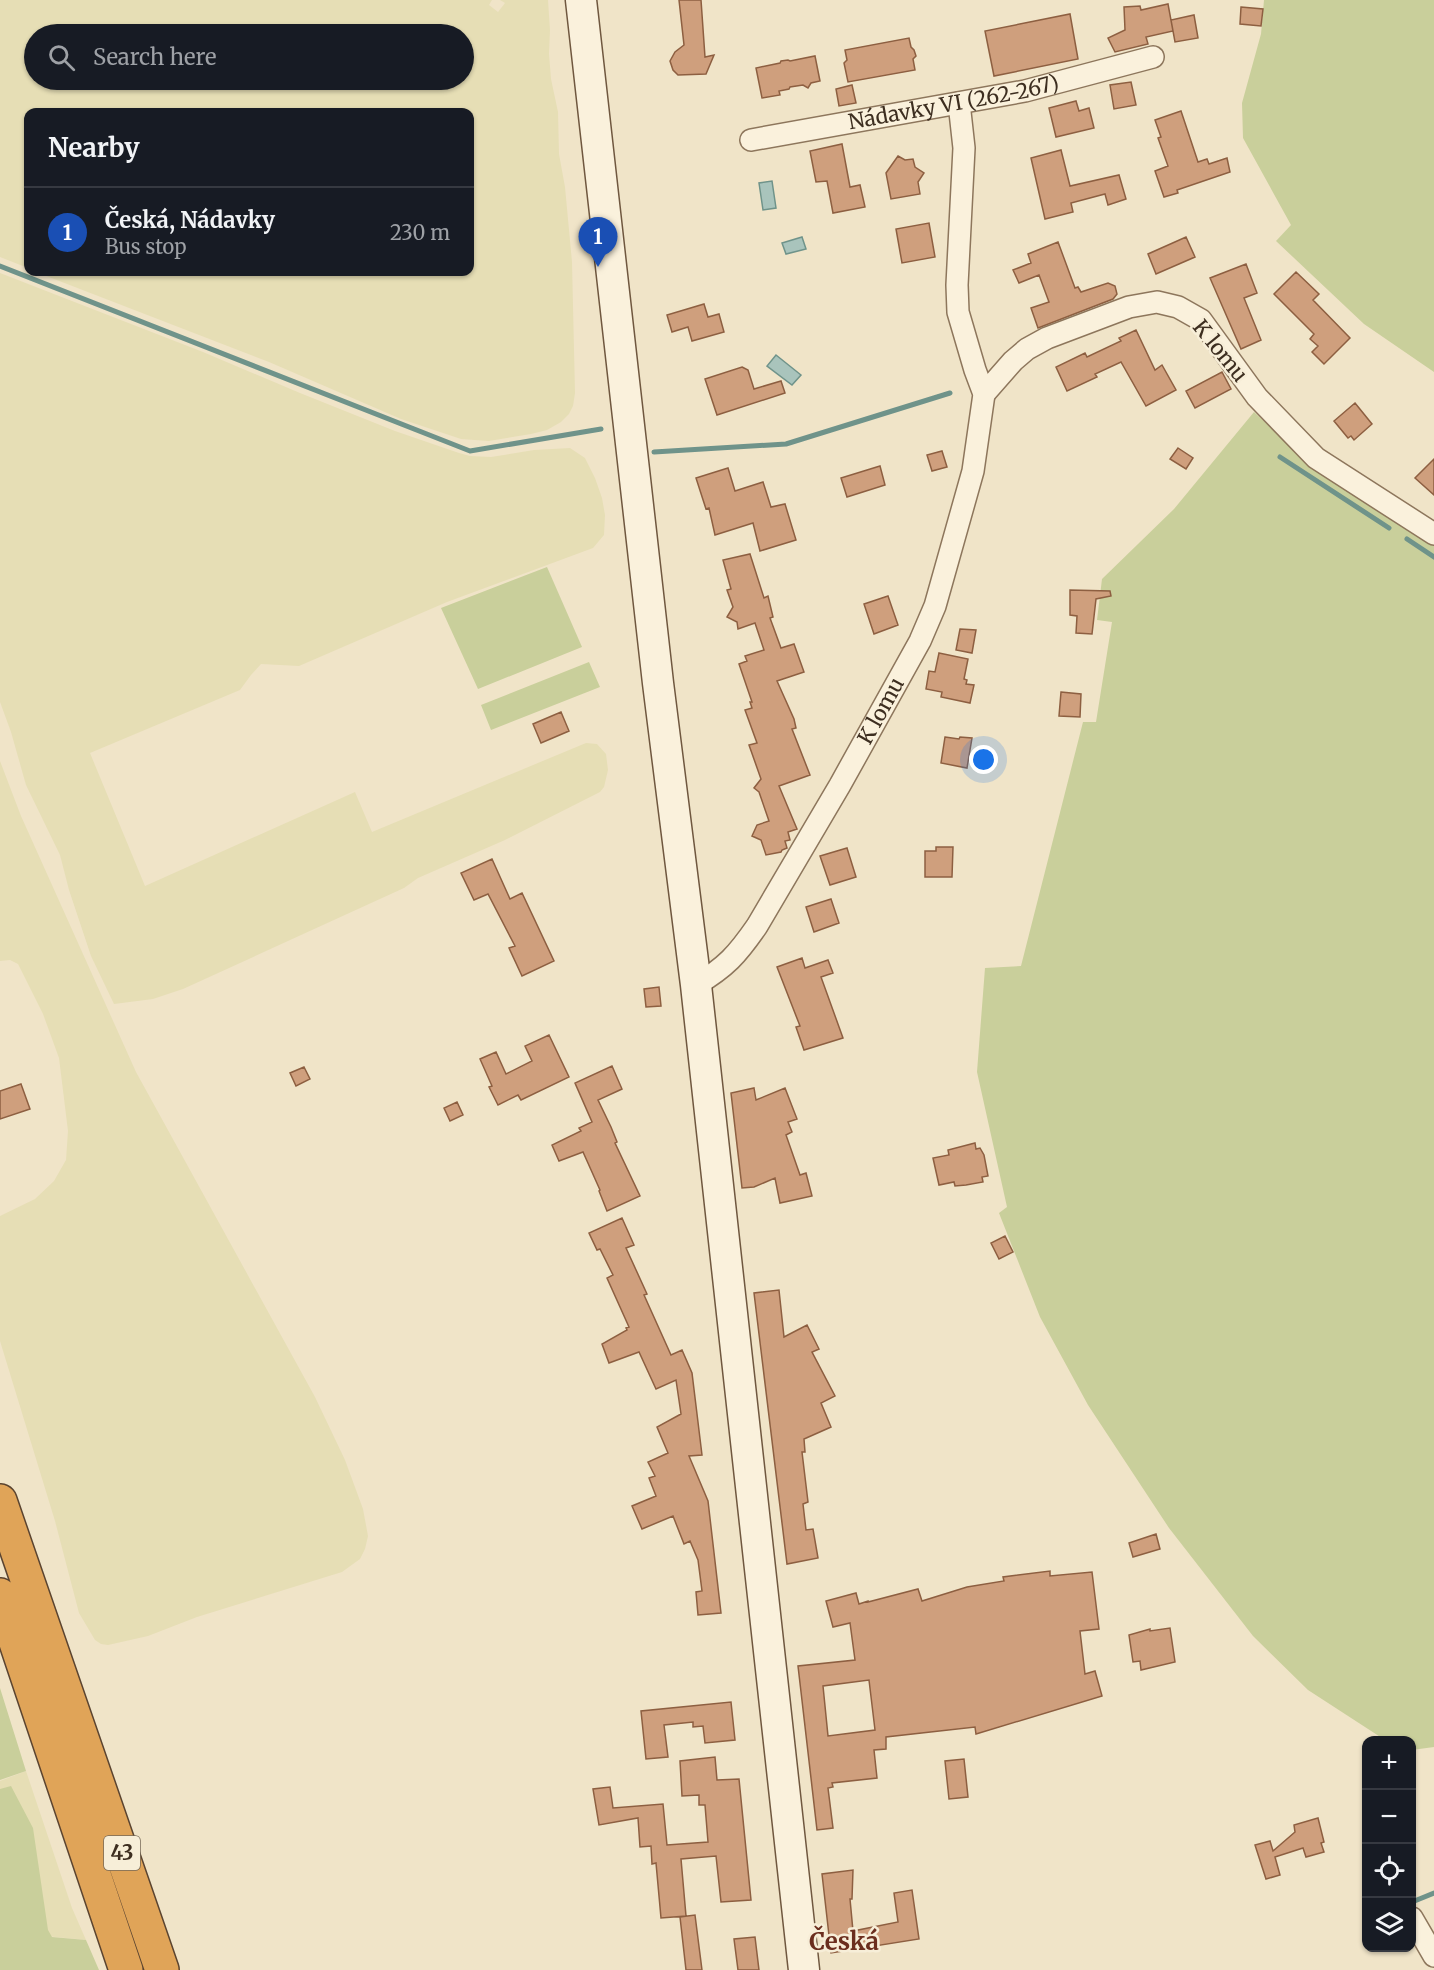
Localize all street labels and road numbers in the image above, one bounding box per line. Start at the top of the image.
street label: Nádavky VI (262-267) [846,69,1062,135]
street label: K lomu [1187,314,1254,387]
street label: K lomu [851,673,910,749]
road number: 43 [104,1836,140,1870]

